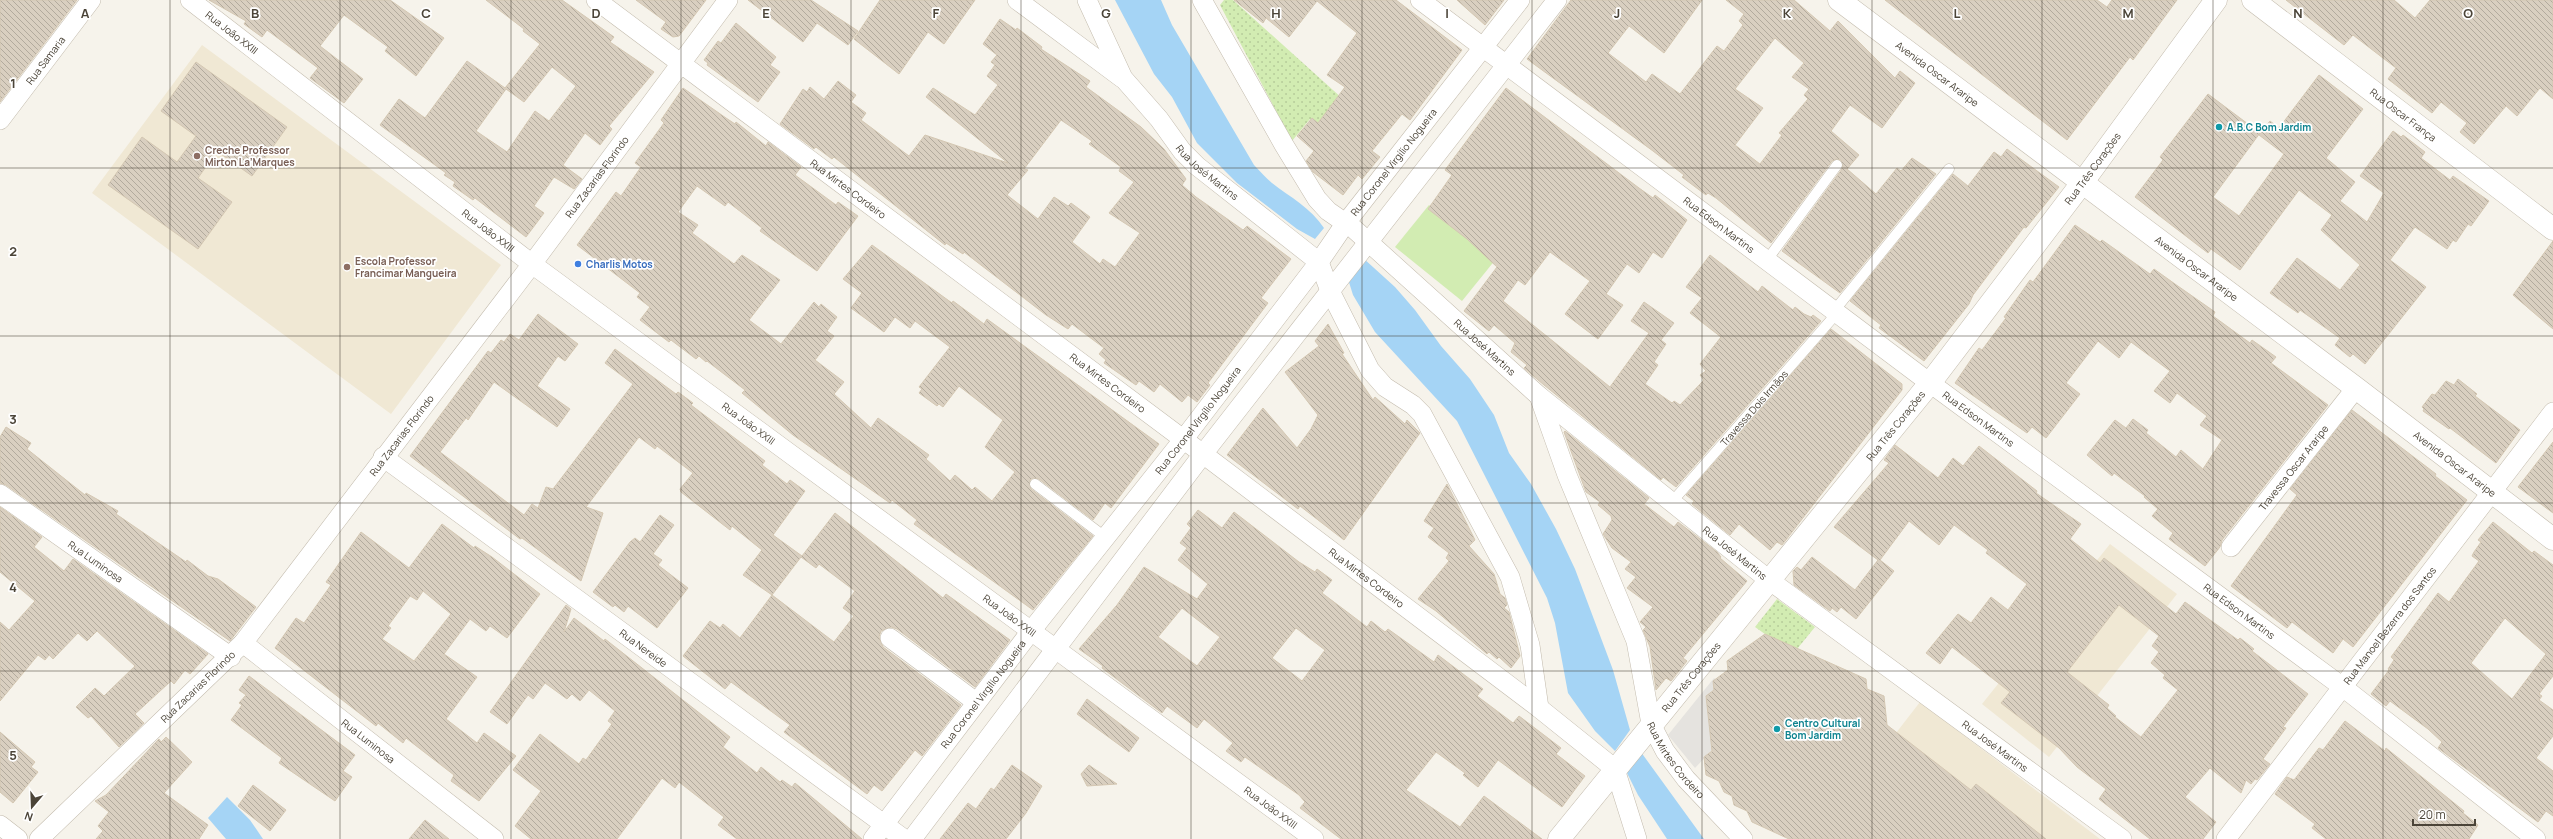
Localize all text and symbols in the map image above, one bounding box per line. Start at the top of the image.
text: A [81,4,90,22]
text: B [251,4,259,22]
text: C [421,4,431,22]
text: D [591,4,601,22]
text: E [762,4,770,22]
text: F [933,4,940,22]
text: G [1101,4,1111,22]
text: H [1271,4,1281,22]
text: I [1445,4,1449,22]
text: J [1614,4,1620,22]
text: K [1783,4,1792,22]
text: L [1954,4,1961,22]
text: M [2122,4,2134,22]
text: N [2293,4,2303,22]
text: O [2463,4,2473,22]
street label: Rua João XXIII [203,8,261,57]
street label: Rua Samaria [22,33,68,87]
street label: Avenida Oscar Araripe [1893,38,1982,110]
text: 1 [10,74,16,92]
street label: Rua Oscar França [2367,85,2439,145]
street label: Rua Coronel Virgílio Nogueira [1347,105,1440,219]
place label: A.B.C Bom Jardim [2227,120,2311,134]
marker: A.B.C Bom Jardim [2214,122,2224,132]
street label: Rua Três Corações [2061,129,2124,207]
street label: Rua Zacarias Florindo [562,133,632,221]
street label: Rua José Martins [1173,142,1242,203]
place label: Creche Professor Mirton La’Marques [205,143,295,169]
marker: Creche Professor Mirton La’Marques [192,151,202,161]
street label: Rua Mirtes Cordeiro [807,156,889,222]
street label: Rua Edson Martins [1681,193,1758,256]
street label: Rua João XXIII [459,206,518,255]
street label: Avenida Oscar Araripe [2152,233,2241,304]
text: 2 [9,242,17,260]
place label: Escola Professor Francimar Mangueira [355,254,457,280]
place label: Charlis Motos [586,257,653,271]
marker: Charlis Motos [573,259,583,269]
marker: Escola Professor Francimar Mangueira [342,262,352,272]
street label: Rua José Martins [1451,316,1519,379]
street label: Rua Mirtes Cordeiro [1067,350,1149,416]
street label: Rua Coronel Virgílio Nogueira [1152,363,1244,477]
street label: Travessa Dois Irmãos [1717,367,1791,449]
street label: Rua Três Corações [1863,388,1928,464]
street label: Rua Edson Martins [1940,388,2017,450]
street label: Rua Zacarias Florindo [366,392,437,479]
street label: Rua João XXIII [719,399,778,448]
text: 3 [9,410,17,428]
street label: Travessa Oscar Araripe [2255,422,2332,513]
street label: Avenida Oscar Araripe [2411,428,2499,500]
street label: Rua José Martins [1700,523,1770,583]
street label: Rua Luminosa [65,537,126,586]
street label: Rua Mirtes Cordeiro [1326,545,1407,611]
street label: Rua Manoel Bezerra dos Santos [2340,564,2439,687]
text: 4 [9,578,17,596]
street label: Rua Edson Martins [2201,580,2278,642]
street label: Rua João XXIII [980,591,1039,640]
street label: Rua Nereide [617,626,670,670]
street label: Rua Coronel Virgílio Nogueira [937,637,1029,751]
street label: Rua Três Corações [1658,639,1724,715]
street label: Rua Zacarias Florindo [157,647,238,726]
street label: Rua Luminosa [339,716,398,766]
place label: Centro Cultural Bom Jardim [1785,716,1860,742]
street label: Rua José Martins [1959,717,2031,775]
street label: Rua Mirtes Cordeiro [1644,719,1708,802]
marker: Centro Cultural Bom Jardim [1772,724,1782,734]
text: 5 [9,746,17,764]
street label: Rua João XXIII [1241,783,1300,832]
north arrow [12,787,52,827]
scale bar [2413,801,2475,827]
text: 20 m [2419,806,2446,823]
text: N [22,809,35,825]

